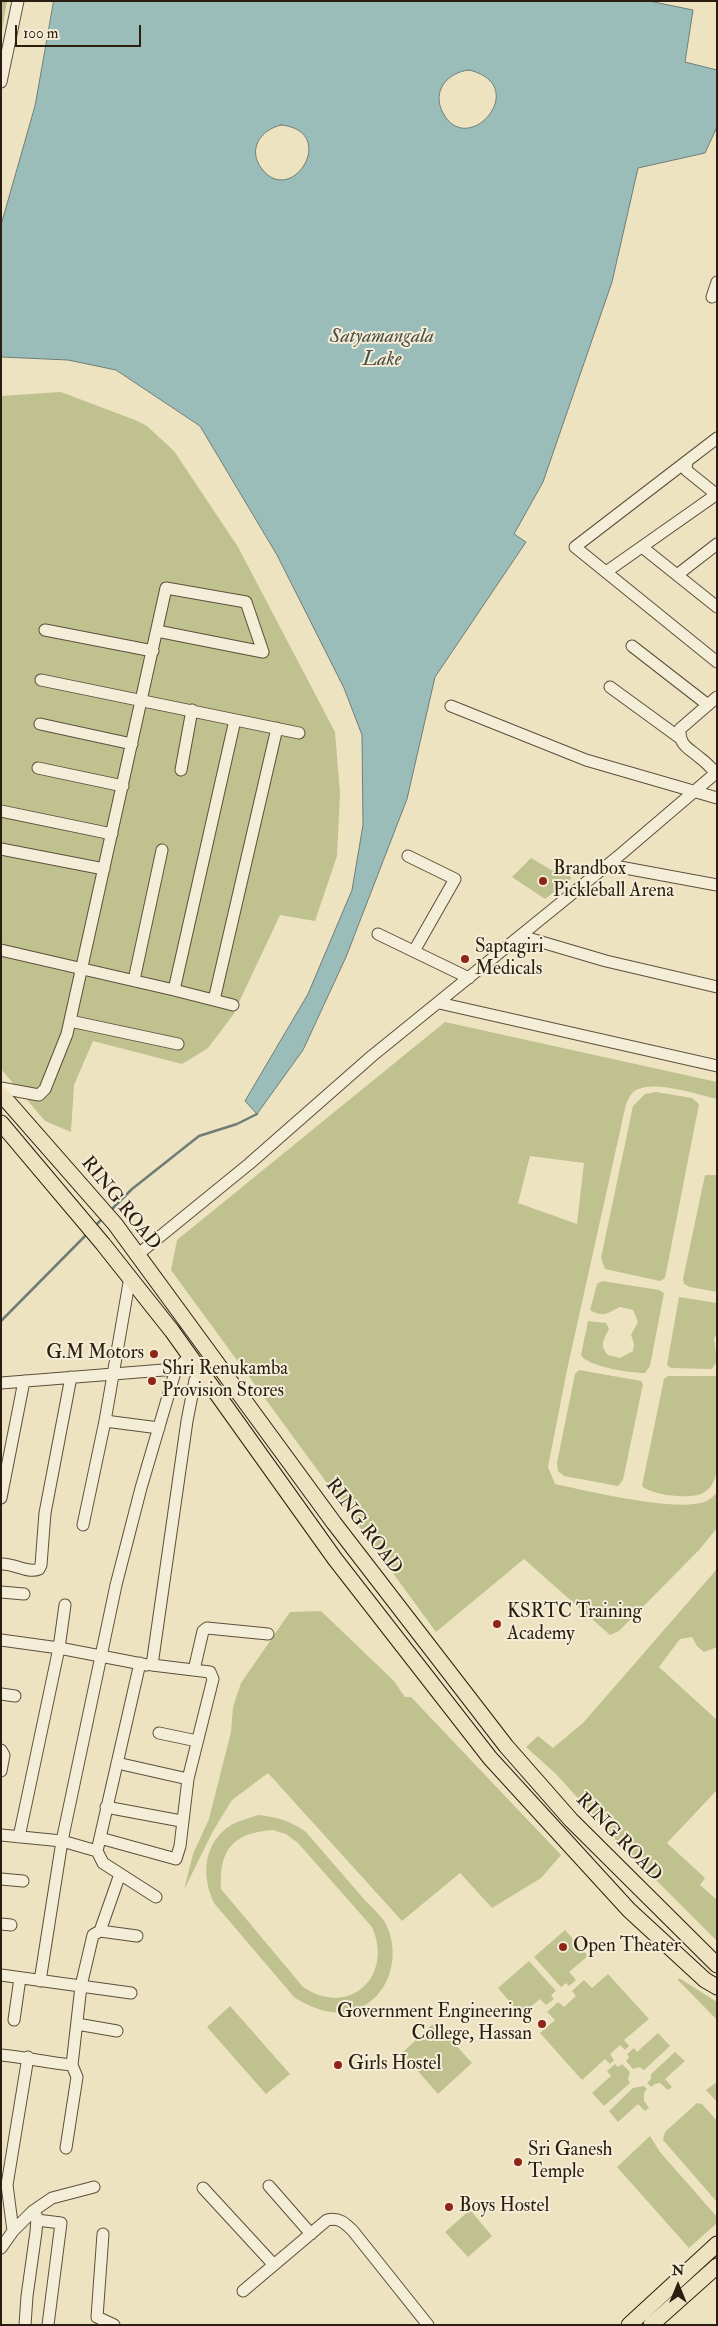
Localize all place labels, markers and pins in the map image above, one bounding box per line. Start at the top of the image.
place label: Brandbox Pickleball Arena [553,859,674,903]
marker: Brandbox Pickleball Arena [537,875,549,887]
place label: Saptagiri Medicals [475,937,543,981]
marker: Saptagiri Medicals [459,953,471,965]
place label: G.M Motors [46,1343,144,1365]
marker: G.M Motors [148,1348,160,1360]
place label: Shri Renukamba Provision Stores [162,1359,288,1403]
marker: Shri Renukamba Provision Stores [146,1375,158,1387]
place label: KSRTC Training Academy [507,1602,642,1646]
marker: KSRTC Training Academy [491,1618,503,1630]
place label: Open Theater [573,1936,681,1958]
marker: Open Theater [557,1941,569,1953]
place label: Government Engineering College, Hassan [337,2002,532,2046]
marker: Government Engineering College, Hassan [536,2018,548,2030]
place label: Girls Hostel [348,2054,441,2076]
marker: Girls Hostel [332,2059,344,2071]
place label: Sri Ganesh Temple [528,2140,613,2184]
marker: Sri Ganesh Temple [512,2156,524,2168]
place label: Boys Hostel [459,2196,549,2218]
marker: Boys Hostel [443,2201,455,2213]

